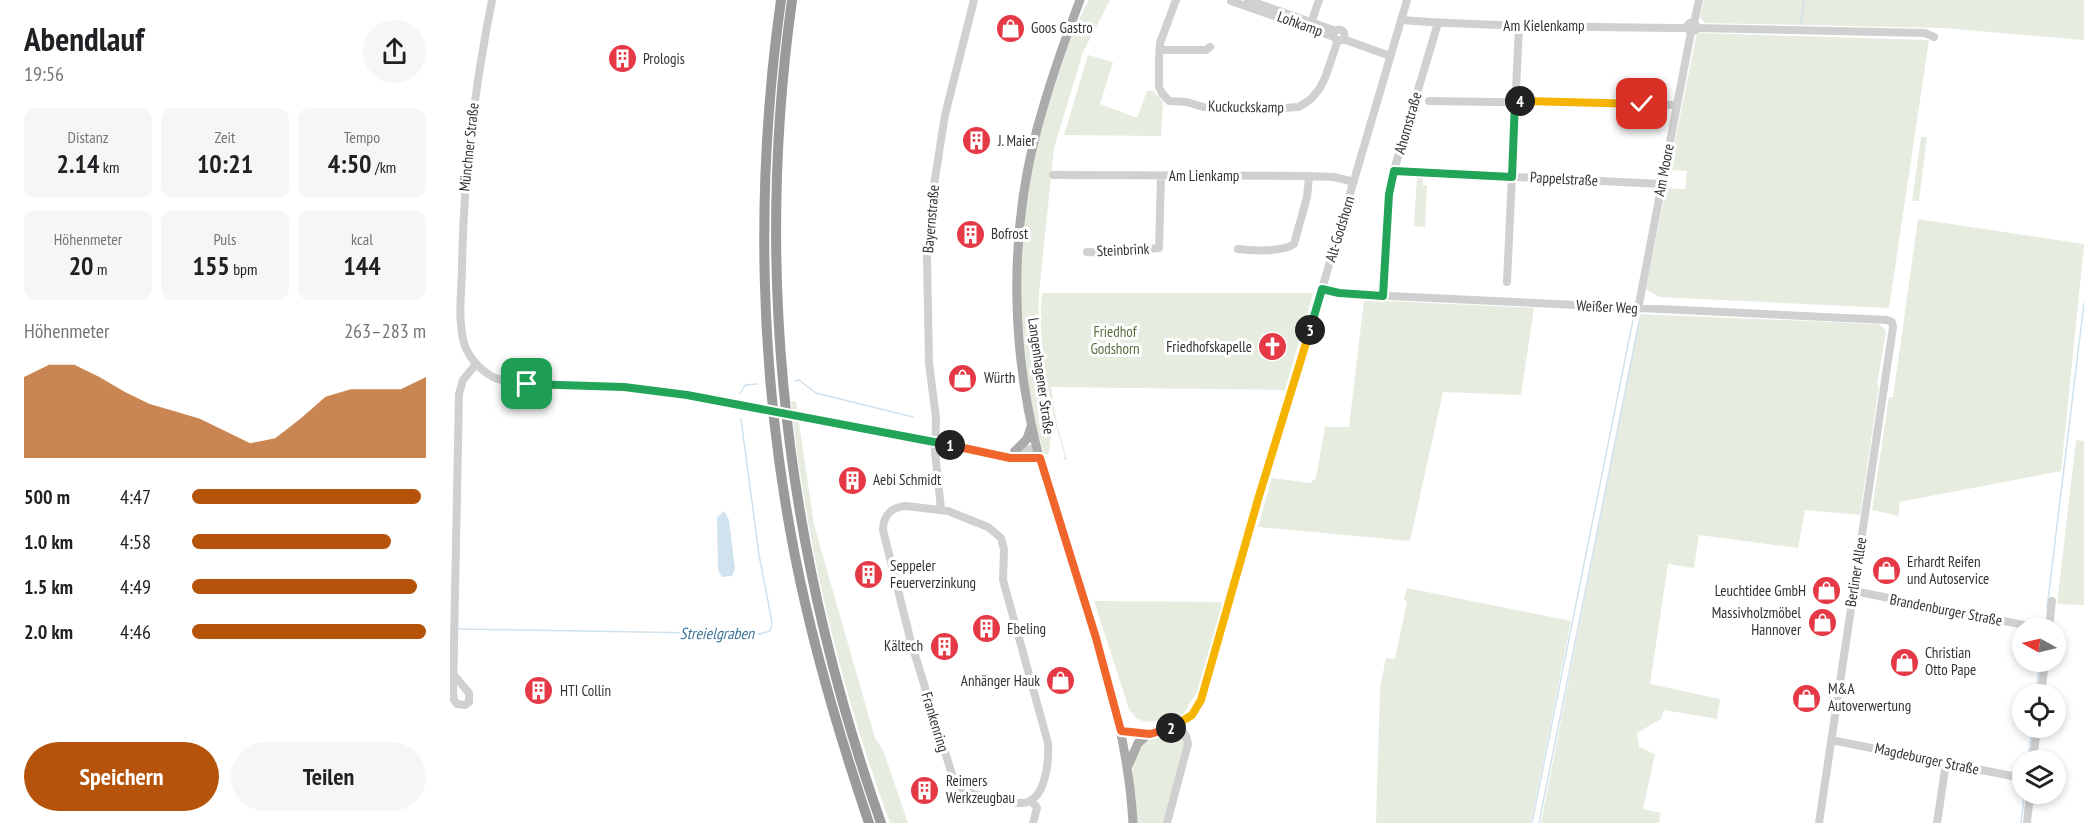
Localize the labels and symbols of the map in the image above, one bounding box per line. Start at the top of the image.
street label: Lohkamp [1275,7,1325,40]
shop icon: Goos Gastro [994,12,1026,44]
street label: Am Kielenkamp [1503,16,1585,35]
place label: Goos Gastro [1031,18,1093,37]
building icon: Prologis [606,43,638,75]
place label: Prologis [643,49,685,68]
pin [1616,78,1667,129]
pin: 4 [1505,86,1535,116]
street label: Ahornstraße [1390,90,1425,156]
street label: Kuckuckskamp [1208,96,1284,117]
street label: Münchner Straße [454,102,483,192]
building icon: J. Maier [961,125,993,157]
place label: J. Maier [997,131,1036,150]
street label: Am Moore [1649,142,1678,198]
street label: Am Lienkamp [1169,166,1239,185]
street label: Pappelstraße [1530,167,1598,190]
street label: Bayernstraße [918,184,943,254]
street label: Alt-Godshorn [1321,194,1359,264]
building icon: Bofrost [954,218,986,250]
place label: Bofrost [991,224,1028,243]
street label: Steinbrink [1096,239,1150,260]
street label: Weißer Weg [1576,295,1638,318]
pin: 3 [1295,315,1325,345]
street label: Langenhagener Straße [1024,316,1059,435]
park label: Friedhof Godshorn [1090,322,1140,358]
church icon: Friedhofskapelle [1257,331,1289,363]
place label: Friedhofskapelle [1166,337,1252,356]
pin [501,358,552,409]
shop icon: Würth [947,362,979,394]
place label: Würth [984,368,1015,387]
pin: 1 [935,430,965,460]
building icon: Aebi Schmidt [836,464,868,496]
place label: Aebi Schmidt [873,470,941,489]
street label: Berliner Allee [1841,536,1870,608]
place label: Erhardt Reifen und Autoservice [1907,552,1989,588]
shop icon: Erhardt Reifen und Autoservice [1870,555,1902,587]
place label: Seppeler Feuerverzinkung [890,556,976,592]
building icon: Seppeler Feuerverzinkung [853,559,885,591]
shop icon: Leuchtidee GmbH [1811,575,1843,607]
place label: Leuchtidee GmbH [1715,581,1806,600]
street label: Brandenburger Straße [1888,589,2004,630]
place label: Massivholzmöbel Hannover [1712,603,1802,639]
shop icon: Massivholzmöbel Hannover [1806,606,1838,638]
building icon: Ebeling [970,613,1002,645]
north arrow [2012,618,2066,672]
place label: Ebeling [1007,619,1046,638]
water label: Streielgraben [680,623,755,643]
building icon: Kältech [928,630,960,662]
place label: Kältech [884,636,923,655]
place label: Christian Otto Pape [1925,643,1976,679]
shop icon: Christian Otto Pape [1888,646,1920,678]
shop icon: Anhänger Hauk [1045,665,1077,697]
place label: Anhänger Hauk [961,671,1040,690]
building icon: HTI Collin [523,675,555,707]
place label: M&A Autoverwertung [1828,679,1911,715]
place label: HTI Collin [560,681,611,700]
shop icon: M&A Autoverwertung [1791,682,1823,714]
street label: Frankenring [917,690,954,754]
pin: 2 [1156,713,1186,743]
street label: Magdeburger Straße [1873,738,1981,779]
place label: Reimers Werkzeugbau [946,771,1015,807]
building icon: Reimers Werkzeugbau [909,774,941,806]

